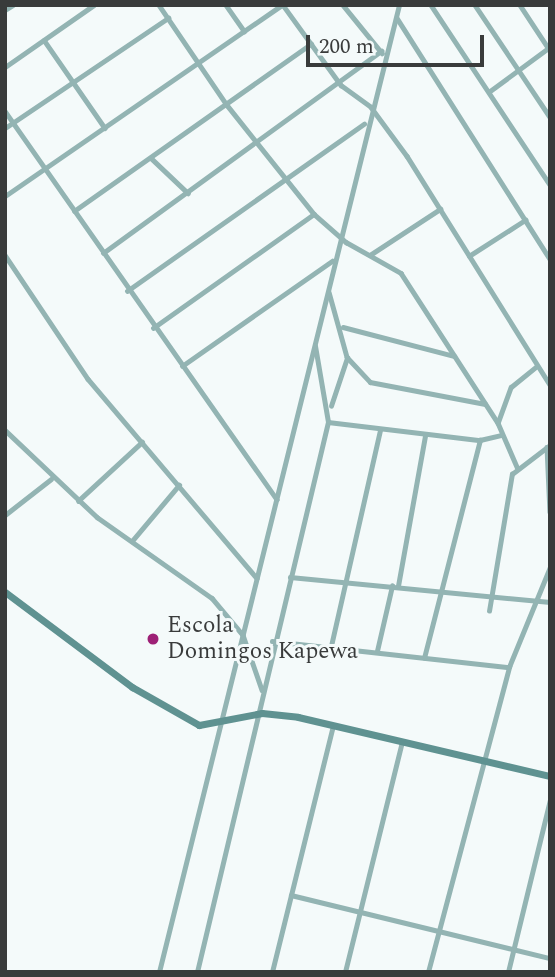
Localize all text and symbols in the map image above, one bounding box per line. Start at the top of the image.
scale bar [310,21,489,65]
text: 200 m [319,31,374,63]
place label: Escola Domingos Kapewa [167,612,358,666]
marker: Escola Domingos Kapewa [145,631,161,647]

